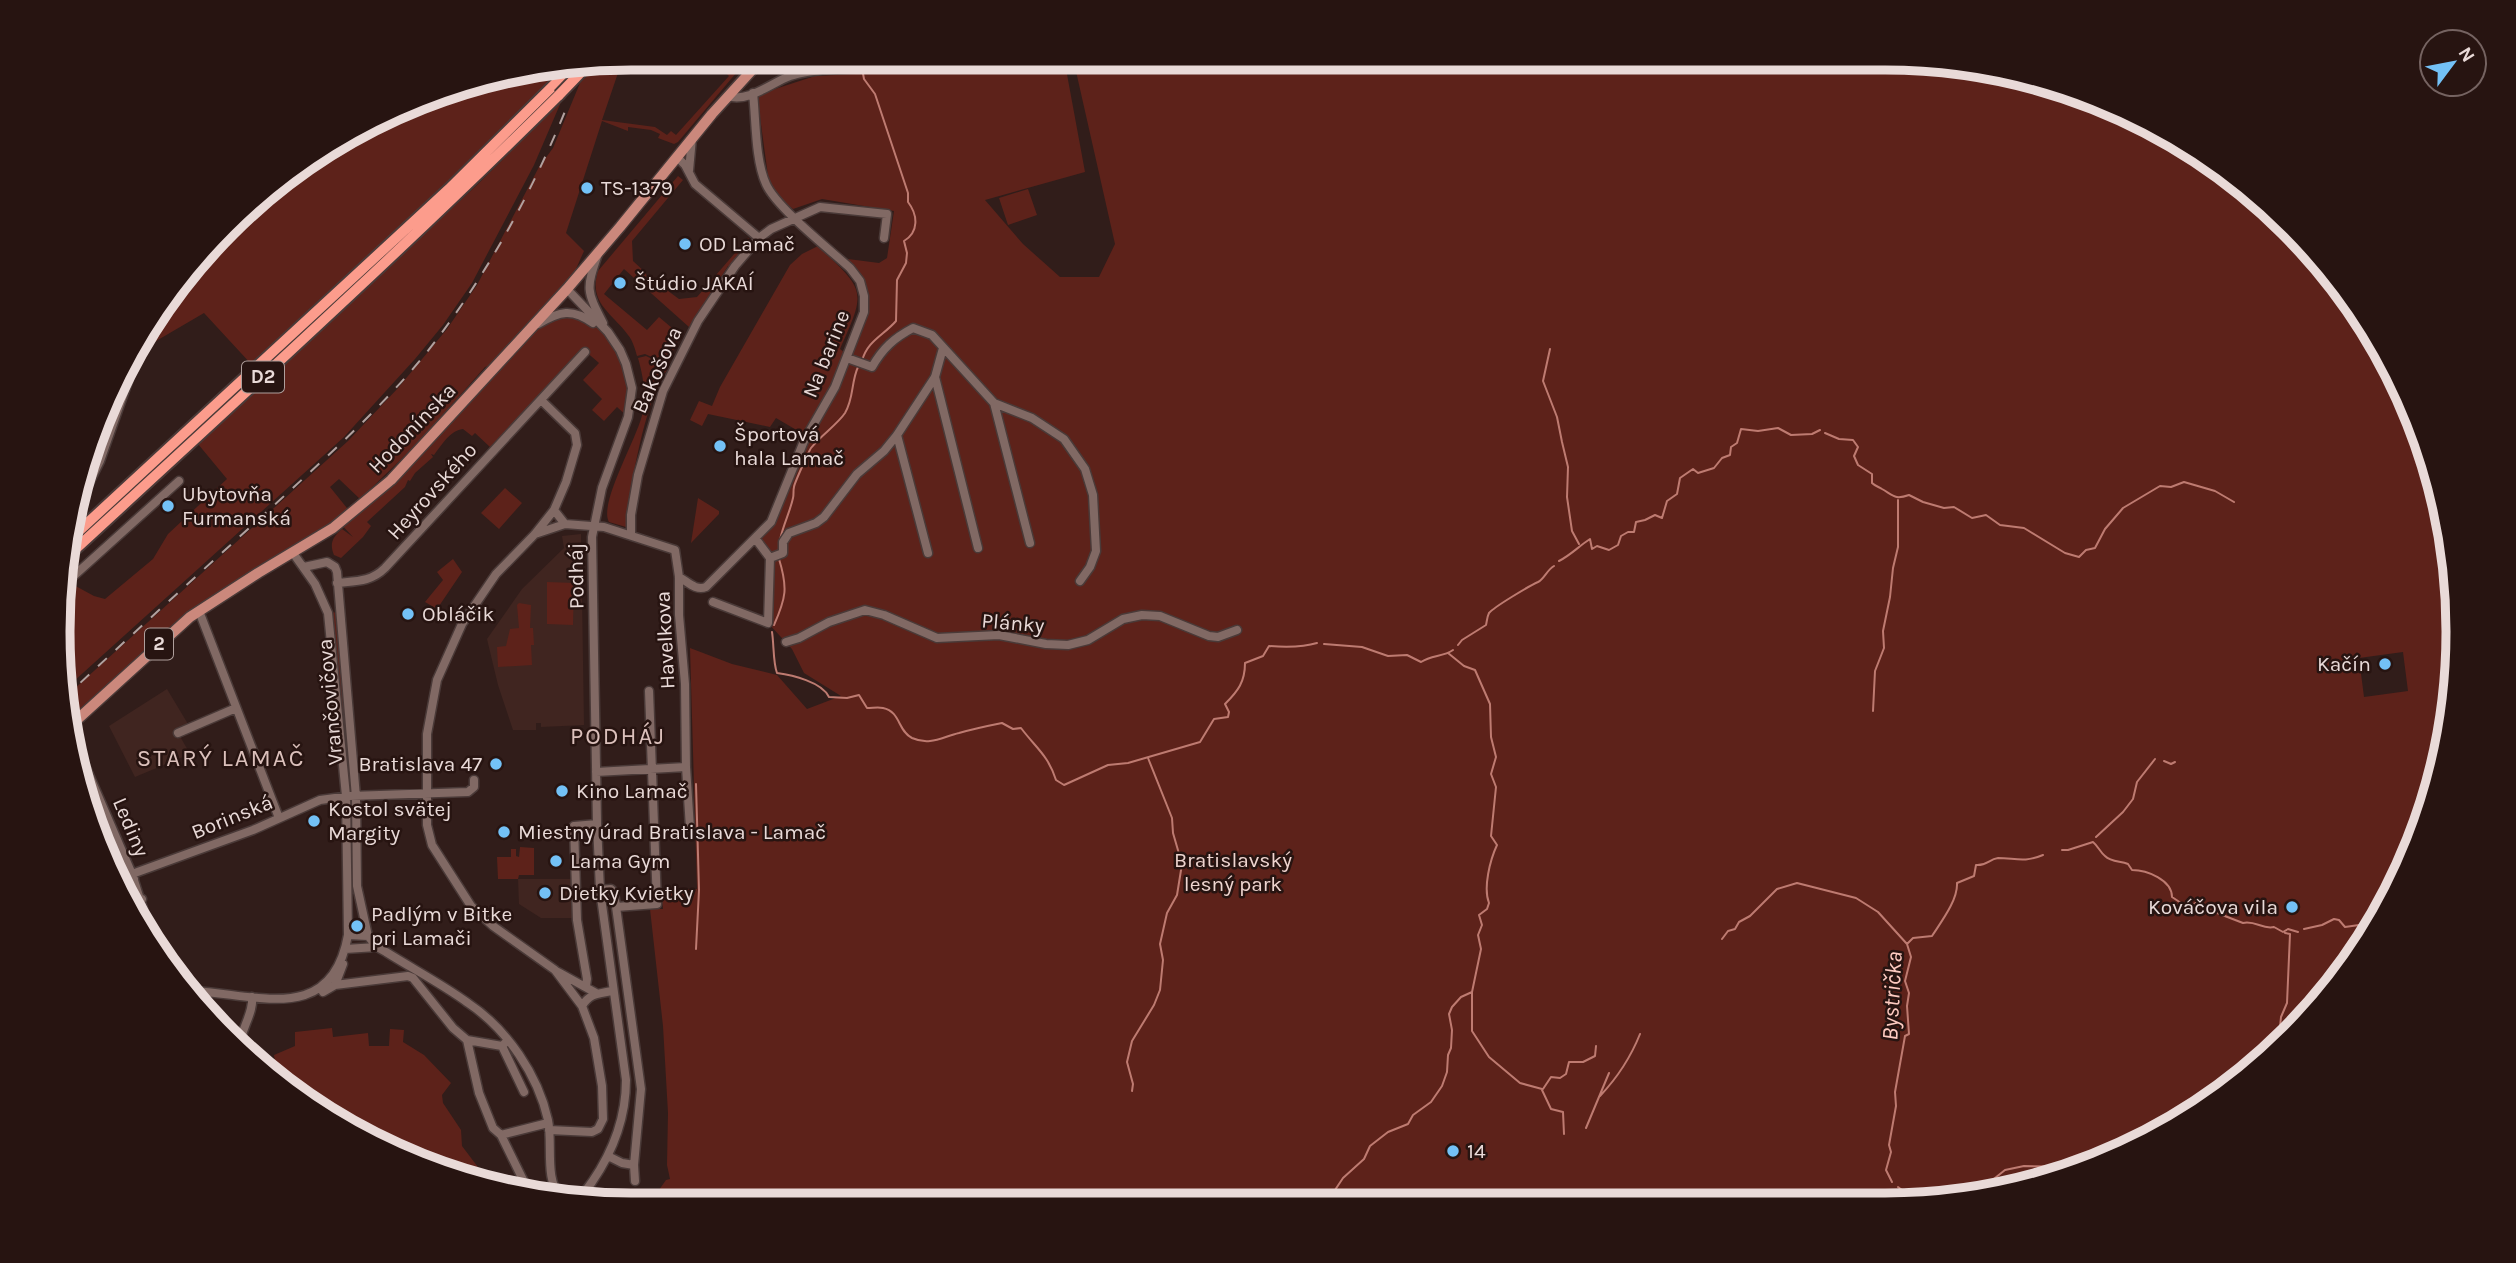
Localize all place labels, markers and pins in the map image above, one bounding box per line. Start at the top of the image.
place label: TS-1379 [601,176,673,200]
marker: TS-1379 [579,180,595,196]
place label: OD Lamač [699,232,795,256]
marker: OD Lamač [677,236,693,252]
place label: Štúdio JAKAÍ [634,271,755,295]
marker: Štúdio JAKAÍ [612,275,628,291]
place label: Športová hala Lamač [734,422,844,470]
marker: Športová hala Lamač [712,438,728,454]
place label: Ubytovňa Furmanská [182,482,291,530]
marker: Ubytovňa Furmanská [160,498,176,514]
place label: Obláčik [422,602,495,626]
marker: Obláčik [400,606,416,622]
place label: Kačín [2317,652,2371,676]
marker: Kačín [2377,656,2393,672]
place label: Bratislava 47 [358,752,482,776]
marker: Bratislava 47 [488,756,504,772]
place label: Kino Lamač [576,779,688,803]
marker: Kino Lamač [554,783,570,799]
place label: Kostol svätej Margity [328,797,452,845]
marker: Kostol svätej Margity [306,813,322,829]
place label: Miestny úrad Bratislava - Lamač [518,820,826,844]
marker: Miestny úrad Bratislava - Lamač [496,824,512,840]
place label: Lama Gym [570,849,671,873]
marker: Lama Gym [548,853,564,869]
place label: Dietky Kvietky [559,881,694,905]
marker: Dietky Kvietky [537,885,553,901]
place label: Kováčova vila [2148,895,2278,919]
marker: Kováčova vila [2284,899,2300,915]
place label: Padlým v Bitke pri Lamači [371,902,512,950]
marker: Padlým v Bitke pri Lamači [349,918,365,934]
place label: 14 [1467,1139,1486,1163]
marker: 14 [1445,1143,1461,1159]

